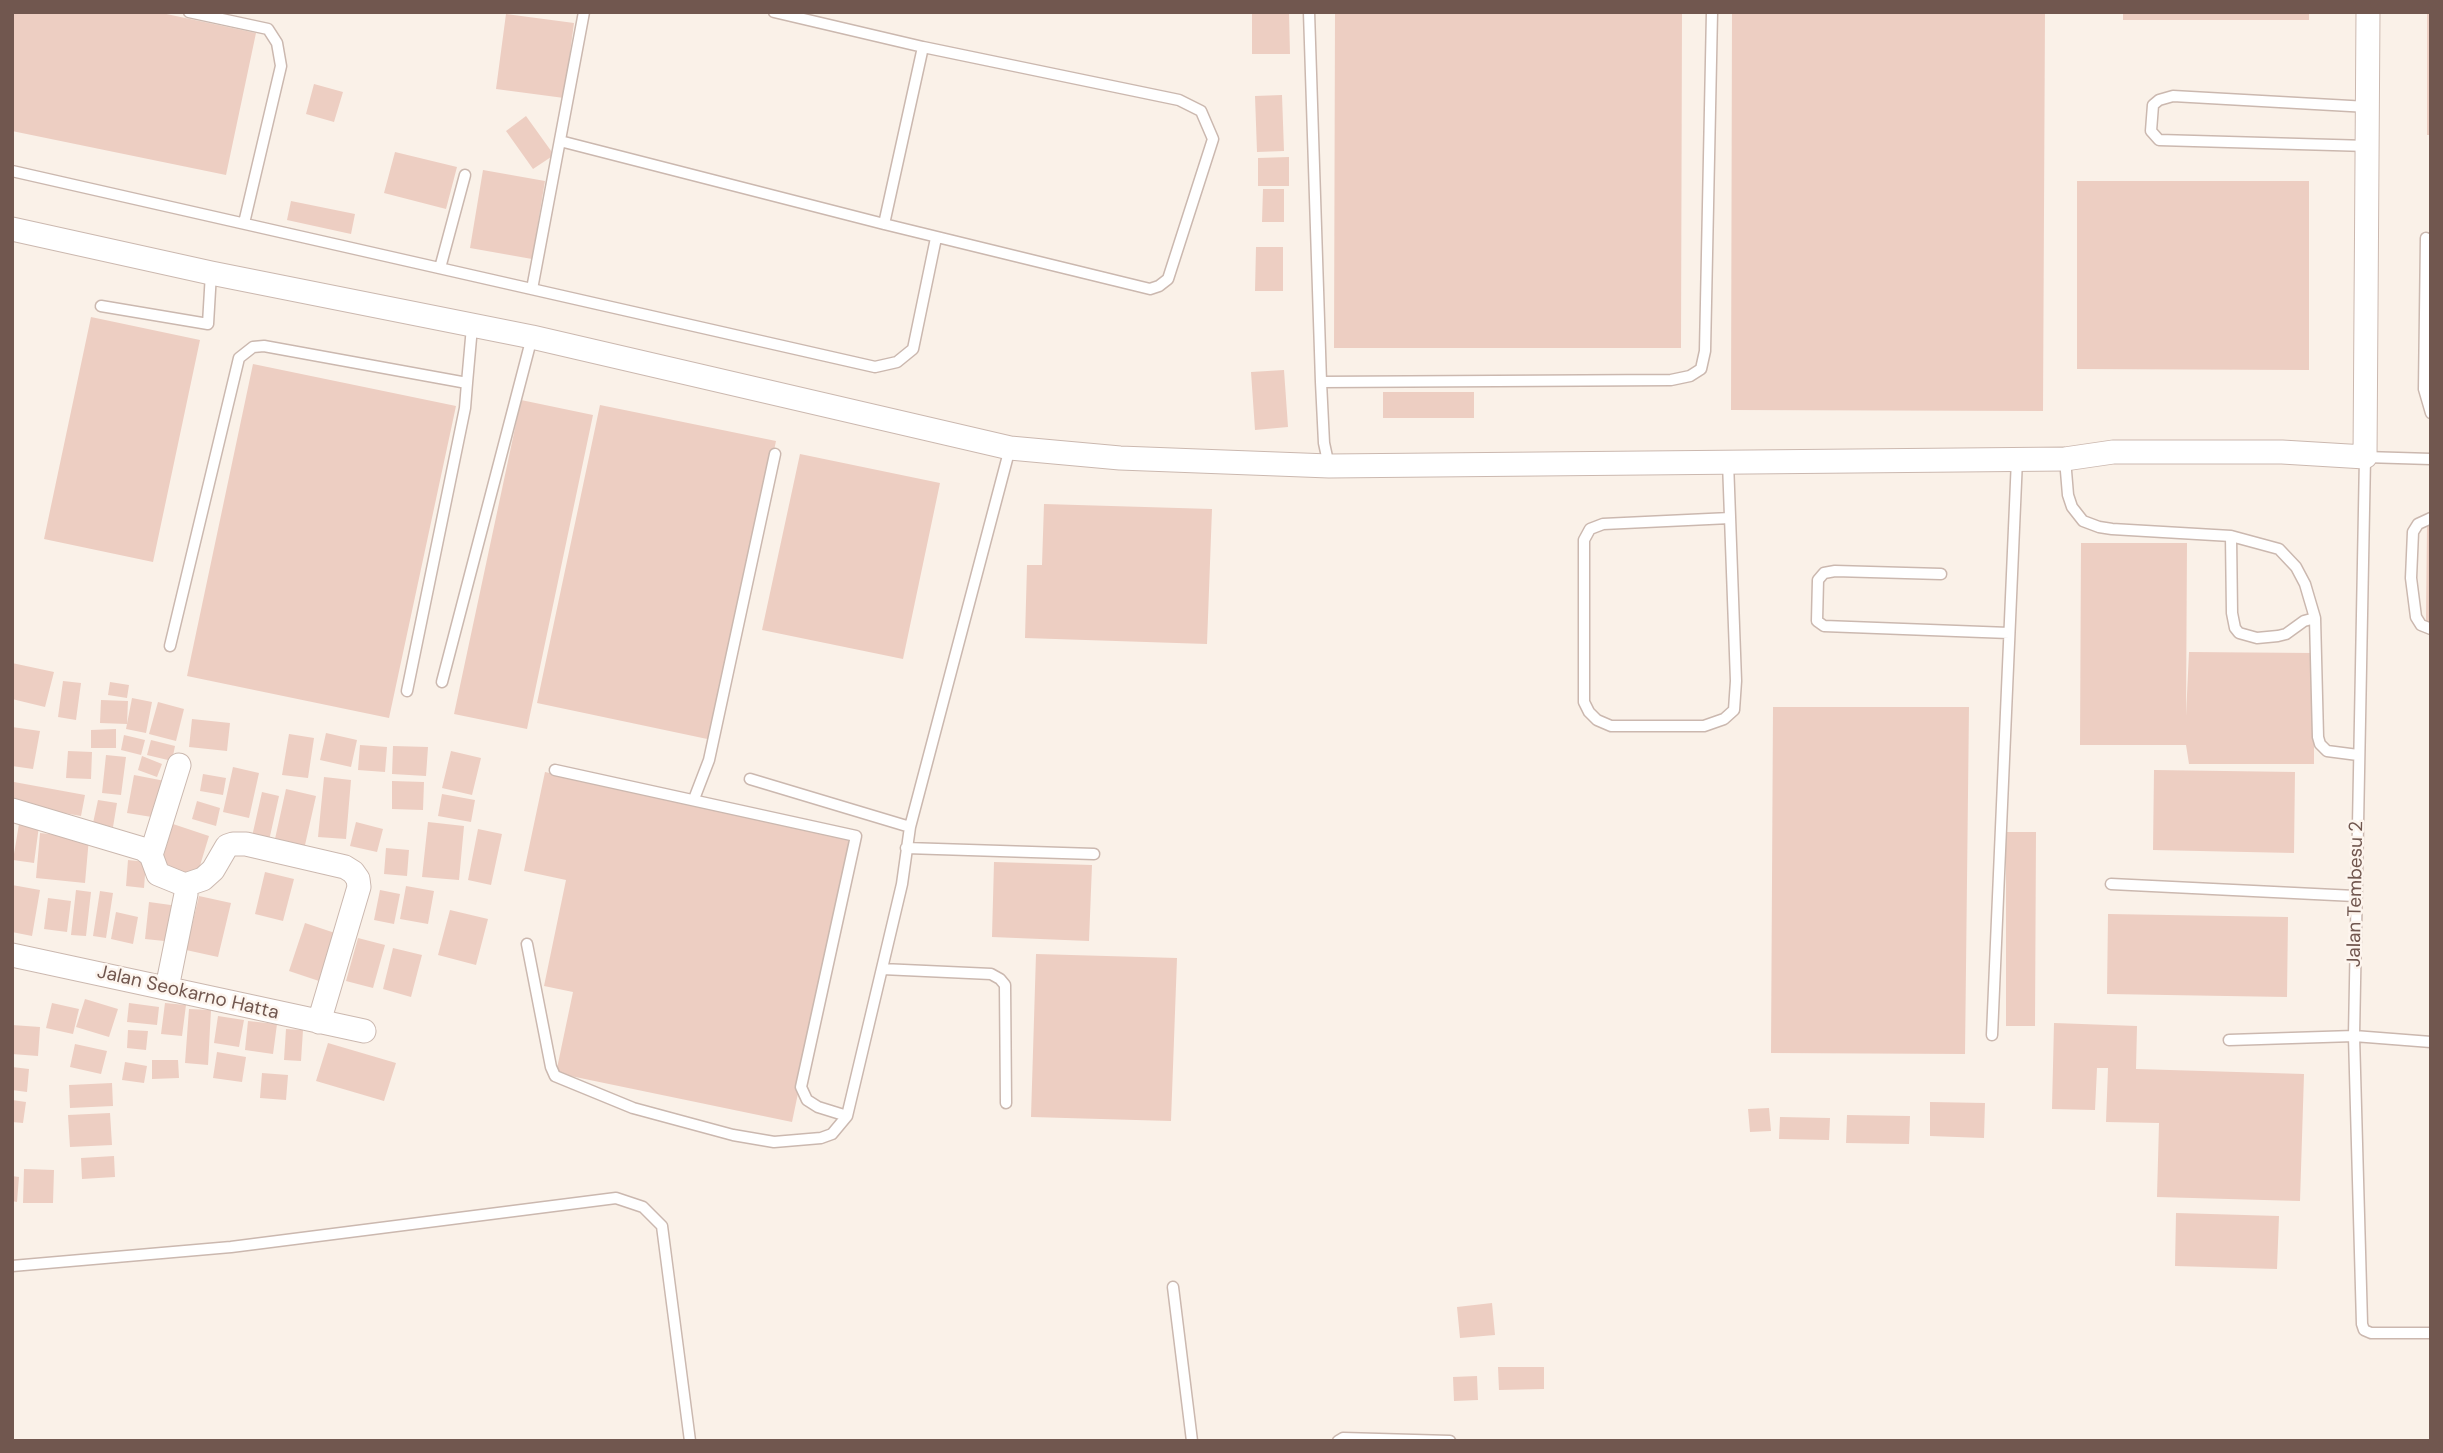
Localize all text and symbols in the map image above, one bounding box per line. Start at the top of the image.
street label: Jalan Tembesu 2 [2343,821,2369,967]
street label: Jalan Seokarno Hatta [95,961,281,1025]

